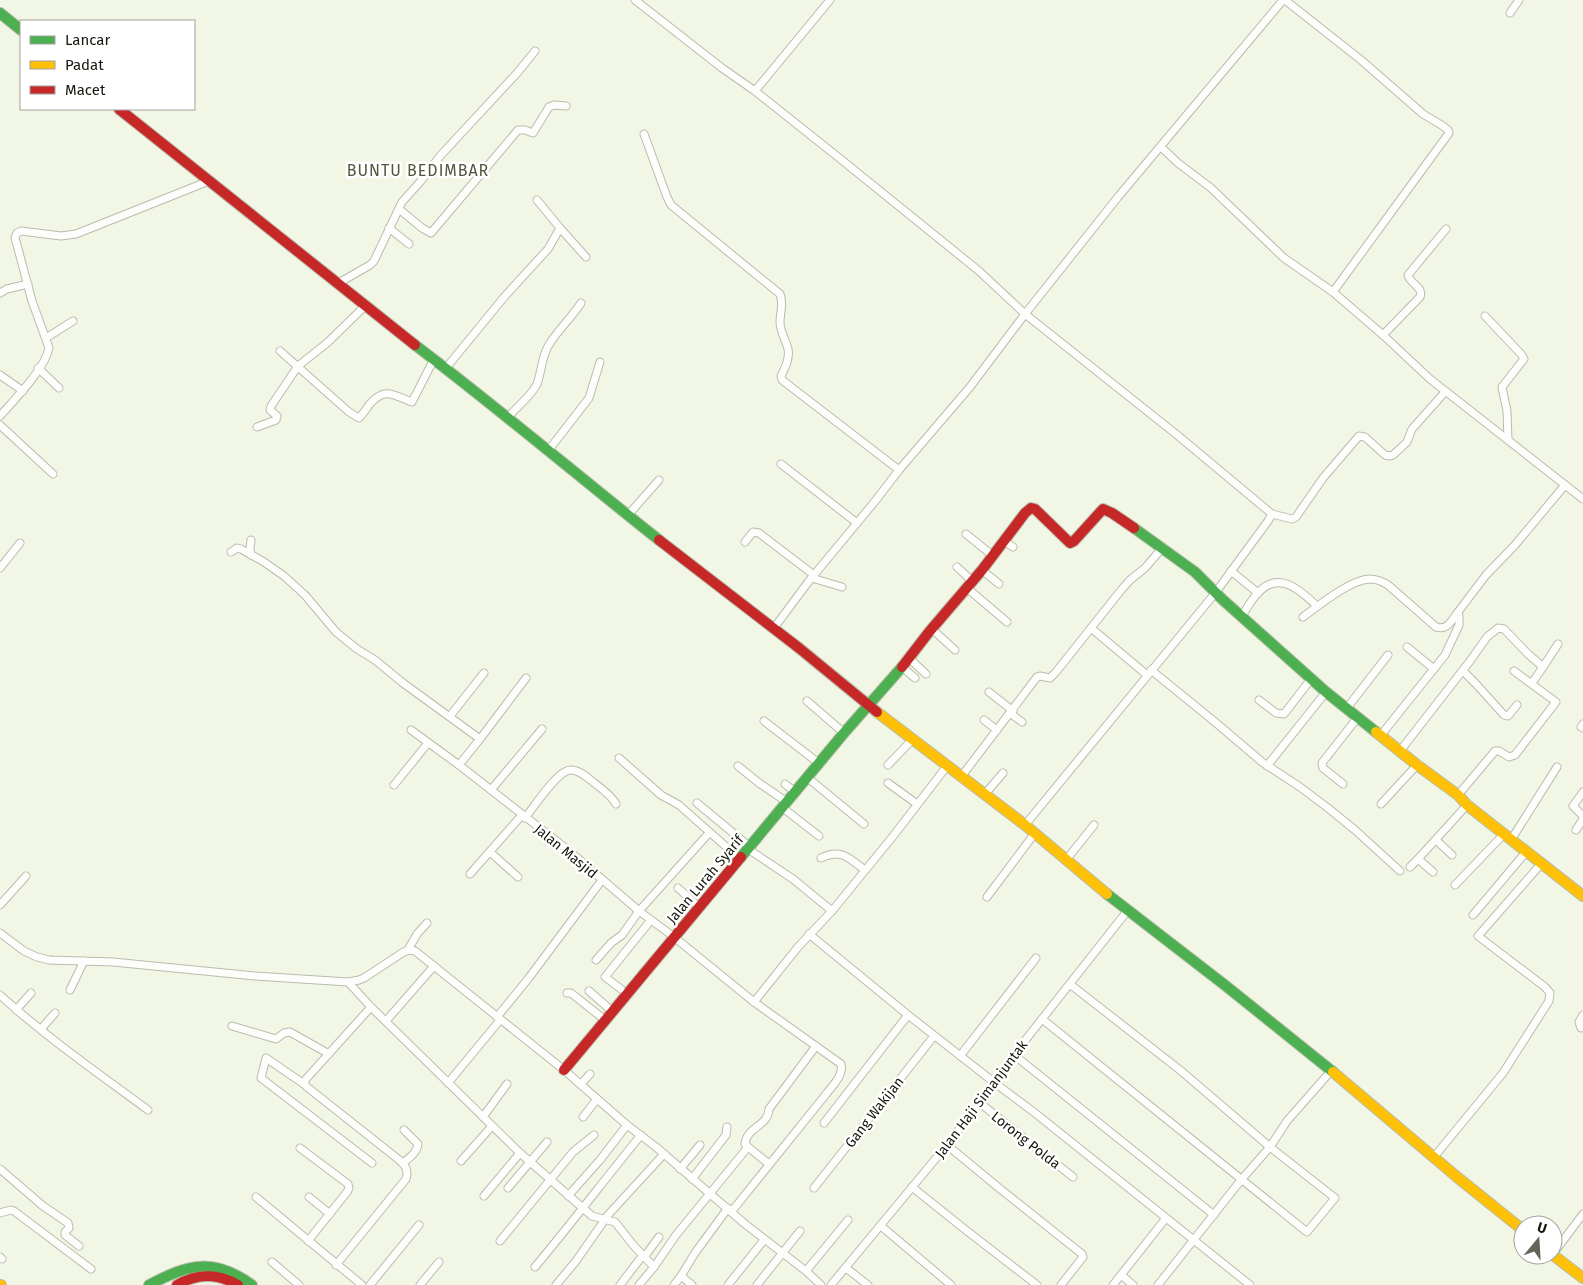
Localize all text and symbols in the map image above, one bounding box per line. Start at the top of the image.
legend [20,20,195,110]
text: Lancar [65,31,110,49]
text: Padat [65,56,104,74]
text: Macet [65,81,106,99]
district label: BUNTU BEDIMBAR [347,161,489,180]
street label: Jalan Masjid [531,821,601,882]
street label: Jalan Lurah Syarif [663,831,748,927]
street label: Jalan Haji Simanjuntak [931,1036,1032,1162]
street label: Gang Wakijan [841,1073,907,1151]
street label: Lorong Polda [988,1108,1064,1173]
north arrow [1513,1215,1563,1265]
text: U [1535,1219,1549,1238]

